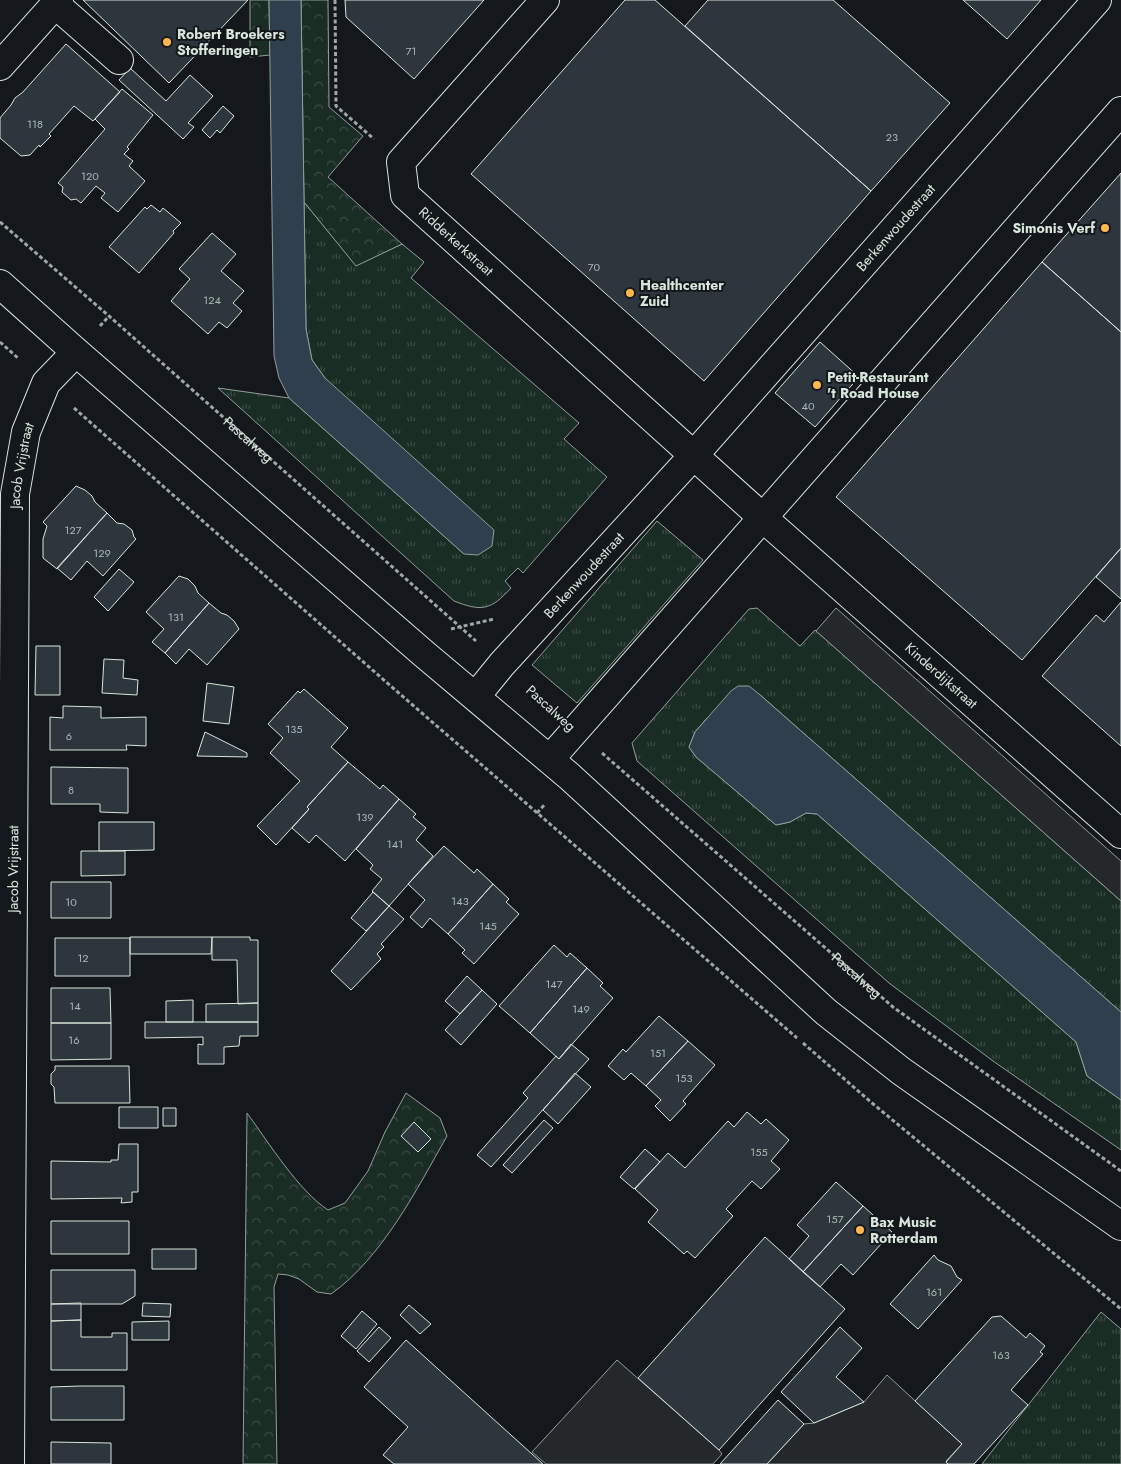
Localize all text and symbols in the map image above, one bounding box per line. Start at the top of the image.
place label: Robert Broekers Stofferingen [177,24,285,60]
marker: Robert Broekers Stofferingen [161,36,173,48]
house number: 71 [406,43,416,59]
house number: 118 [27,116,43,132]
house number: 23 [886,129,898,145]
house number: 120 [81,168,99,184]
street label: Berkenwoudestraat [851,179,940,275]
street label: Ridderkerkstraat [415,202,498,281]
place label: Simonis Verf [1012,218,1096,238]
marker: Simonis Verf [1099,222,1111,234]
house number: 70 [588,259,601,275]
place label: Healthcenter Zuid [640,275,724,311]
marker: Healthcenter Zuid [624,287,636,299]
house number: 124 [203,292,221,308]
place label: Petit-Restaurant 't Road House [827,367,929,403]
marker: Petit-Restaurant 't Road House [811,379,823,391]
house number: 40 [801,398,815,414]
street label: Pascalweg [219,412,278,467]
street label: Jacob Vrijstraat [5,419,39,511]
house number: 127 [65,522,82,538]
street label: Berkenwoudestraat [539,527,629,623]
house number: 129 [93,545,111,561]
house number: 131 [168,609,184,625]
street label: Kinderdijkstraat [901,638,983,713]
street label: Pascalweg [522,680,580,736]
house number: 135 [285,721,303,737]
house number: 6 [66,728,72,744]
house number: 8 [68,782,74,798]
house number: 139 [356,809,374,825]
street label: Jacob Vrijstraat [3,825,23,915]
house number: 141 [387,836,403,852]
house number: 143 [451,893,469,909]
house number: 10 [65,894,77,910]
house number: 145 [479,918,497,934]
street label: Pascalweg [827,948,886,1003]
house number: 12 [77,950,89,966]
house number: 147 [545,976,563,992]
house number: 14 [69,998,81,1014]
house number: 149 [572,1001,590,1017]
house number: 16 [68,1032,80,1048]
house number: 151 [650,1045,666,1061]
house number: 153 [675,1070,693,1086]
house number: 155 [750,1144,768,1160]
house number: 157 [827,1211,844,1227]
place label: Bax Music Rotterdam [870,1212,938,1248]
marker: Bax Music Rotterdam [854,1224,866,1236]
house number: 161 [926,1284,942,1300]
house number: 163 [992,1347,1010,1363]

